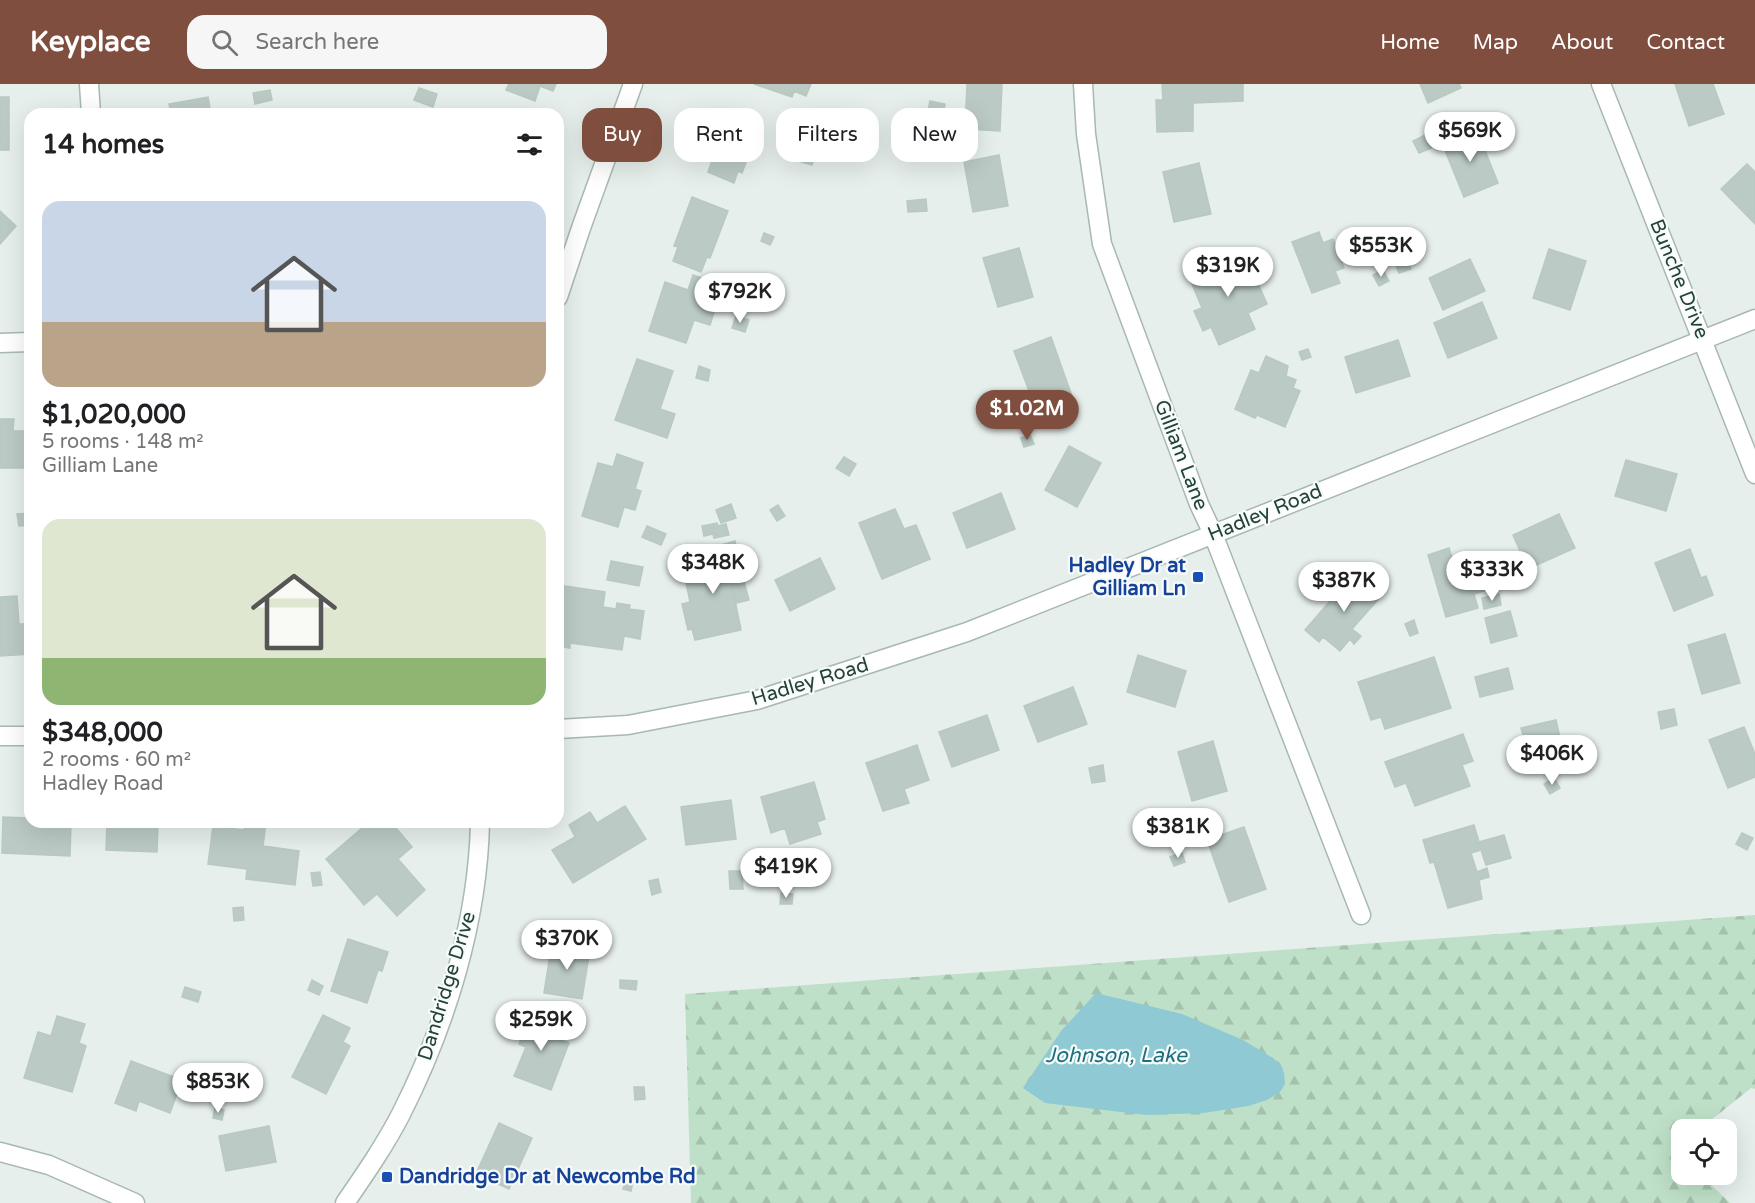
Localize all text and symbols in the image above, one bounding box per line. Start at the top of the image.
search box [187,15,607,69]
text: Keyplace [30,25,151,59]
icon: search [208,26,241,59]
text: Search here [256,29,379,55]
text: Home [1380,30,1440,55]
text: Map [1473,30,1518,55]
text: About [1551,30,1613,55]
text: Contact [1646,30,1725,55]
chip: Buy [582,108,662,162]
chip: Rent [674,108,764,162]
chip: Filters [776,108,879,162]
chip: New [891,108,978,162]
pin: $569K [1428,112,1512,163]
text: $569K [1438,119,1502,143]
icon: filters [513,128,546,161]
text: 14 homes [42,129,164,160]
street label: Bunche Drive [1644,216,1714,342]
pin: $553K [1339,227,1423,278]
text: $553K [1349,234,1413,258]
icon: home [240,240,348,348]
pin: $319K [1186,247,1270,298]
text: $319K [1196,254,1260,278]
pin: $792K [698,273,782,324]
text: $792K [708,280,772,304]
pin: $1.02M [978,390,1076,441]
street label: Gilliam Lane [1149,396,1213,514]
text: $1.02M [990,397,1064,421]
text: $1,020,000 [42,399,186,430]
text: 5 rooms · 148 m² [42,430,204,454]
text: Gilliam Lane [42,454,158,478]
street label: Hadley Road [1204,479,1326,547]
pin: $348K [671,544,755,595]
text: $348K [681,551,745,575]
pin: $333K [1450,551,1534,602]
place label: Hadley Dr at Gilliam Ln [1069,554,1186,601]
icon: home [240,558,348,666]
text: $333K [1460,558,1524,582]
pin: $387K [1302,562,1386,613]
text: $387K [1312,569,1376,593]
marker: Hadley Dr at Gilliam Ln [1191,570,1205,584]
street label: Hadley Road [748,653,872,711]
text: $348,000 [42,717,163,748]
pin: $406K [1510,735,1594,786]
text: $406K [1520,742,1584,766]
text: 2 rooms · 60 m² [42,748,191,772]
text: Hadley Road [42,772,163,796]
pin: $381K [1136,808,1220,859]
text: $381K [1146,815,1210,839]
pin: $419K [744,848,828,899]
text: $419K [754,855,818,879]
street label: Dandridge Drive [413,909,481,1063]
pin: $370K [525,920,609,971]
text: $370K [535,927,599,951]
pin: $259K [499,1001,583,1052]
text: $259K [509,1008,573,1032]
water label: Johnson, Lake [1045,1043,1188,1068]
pin: $853K [176,1063,260,1114]
text: $853K [186,1070,250,1094]
map controls [1671,1119,1737,1185]
button: locate [1671,1119,1737,1185]
place label: Dandridge Dr at Newcombe Rd [399,1165,696,1189]
marker: Dandridge Dr at Newcombe Rd [380,1170,394,1184]

